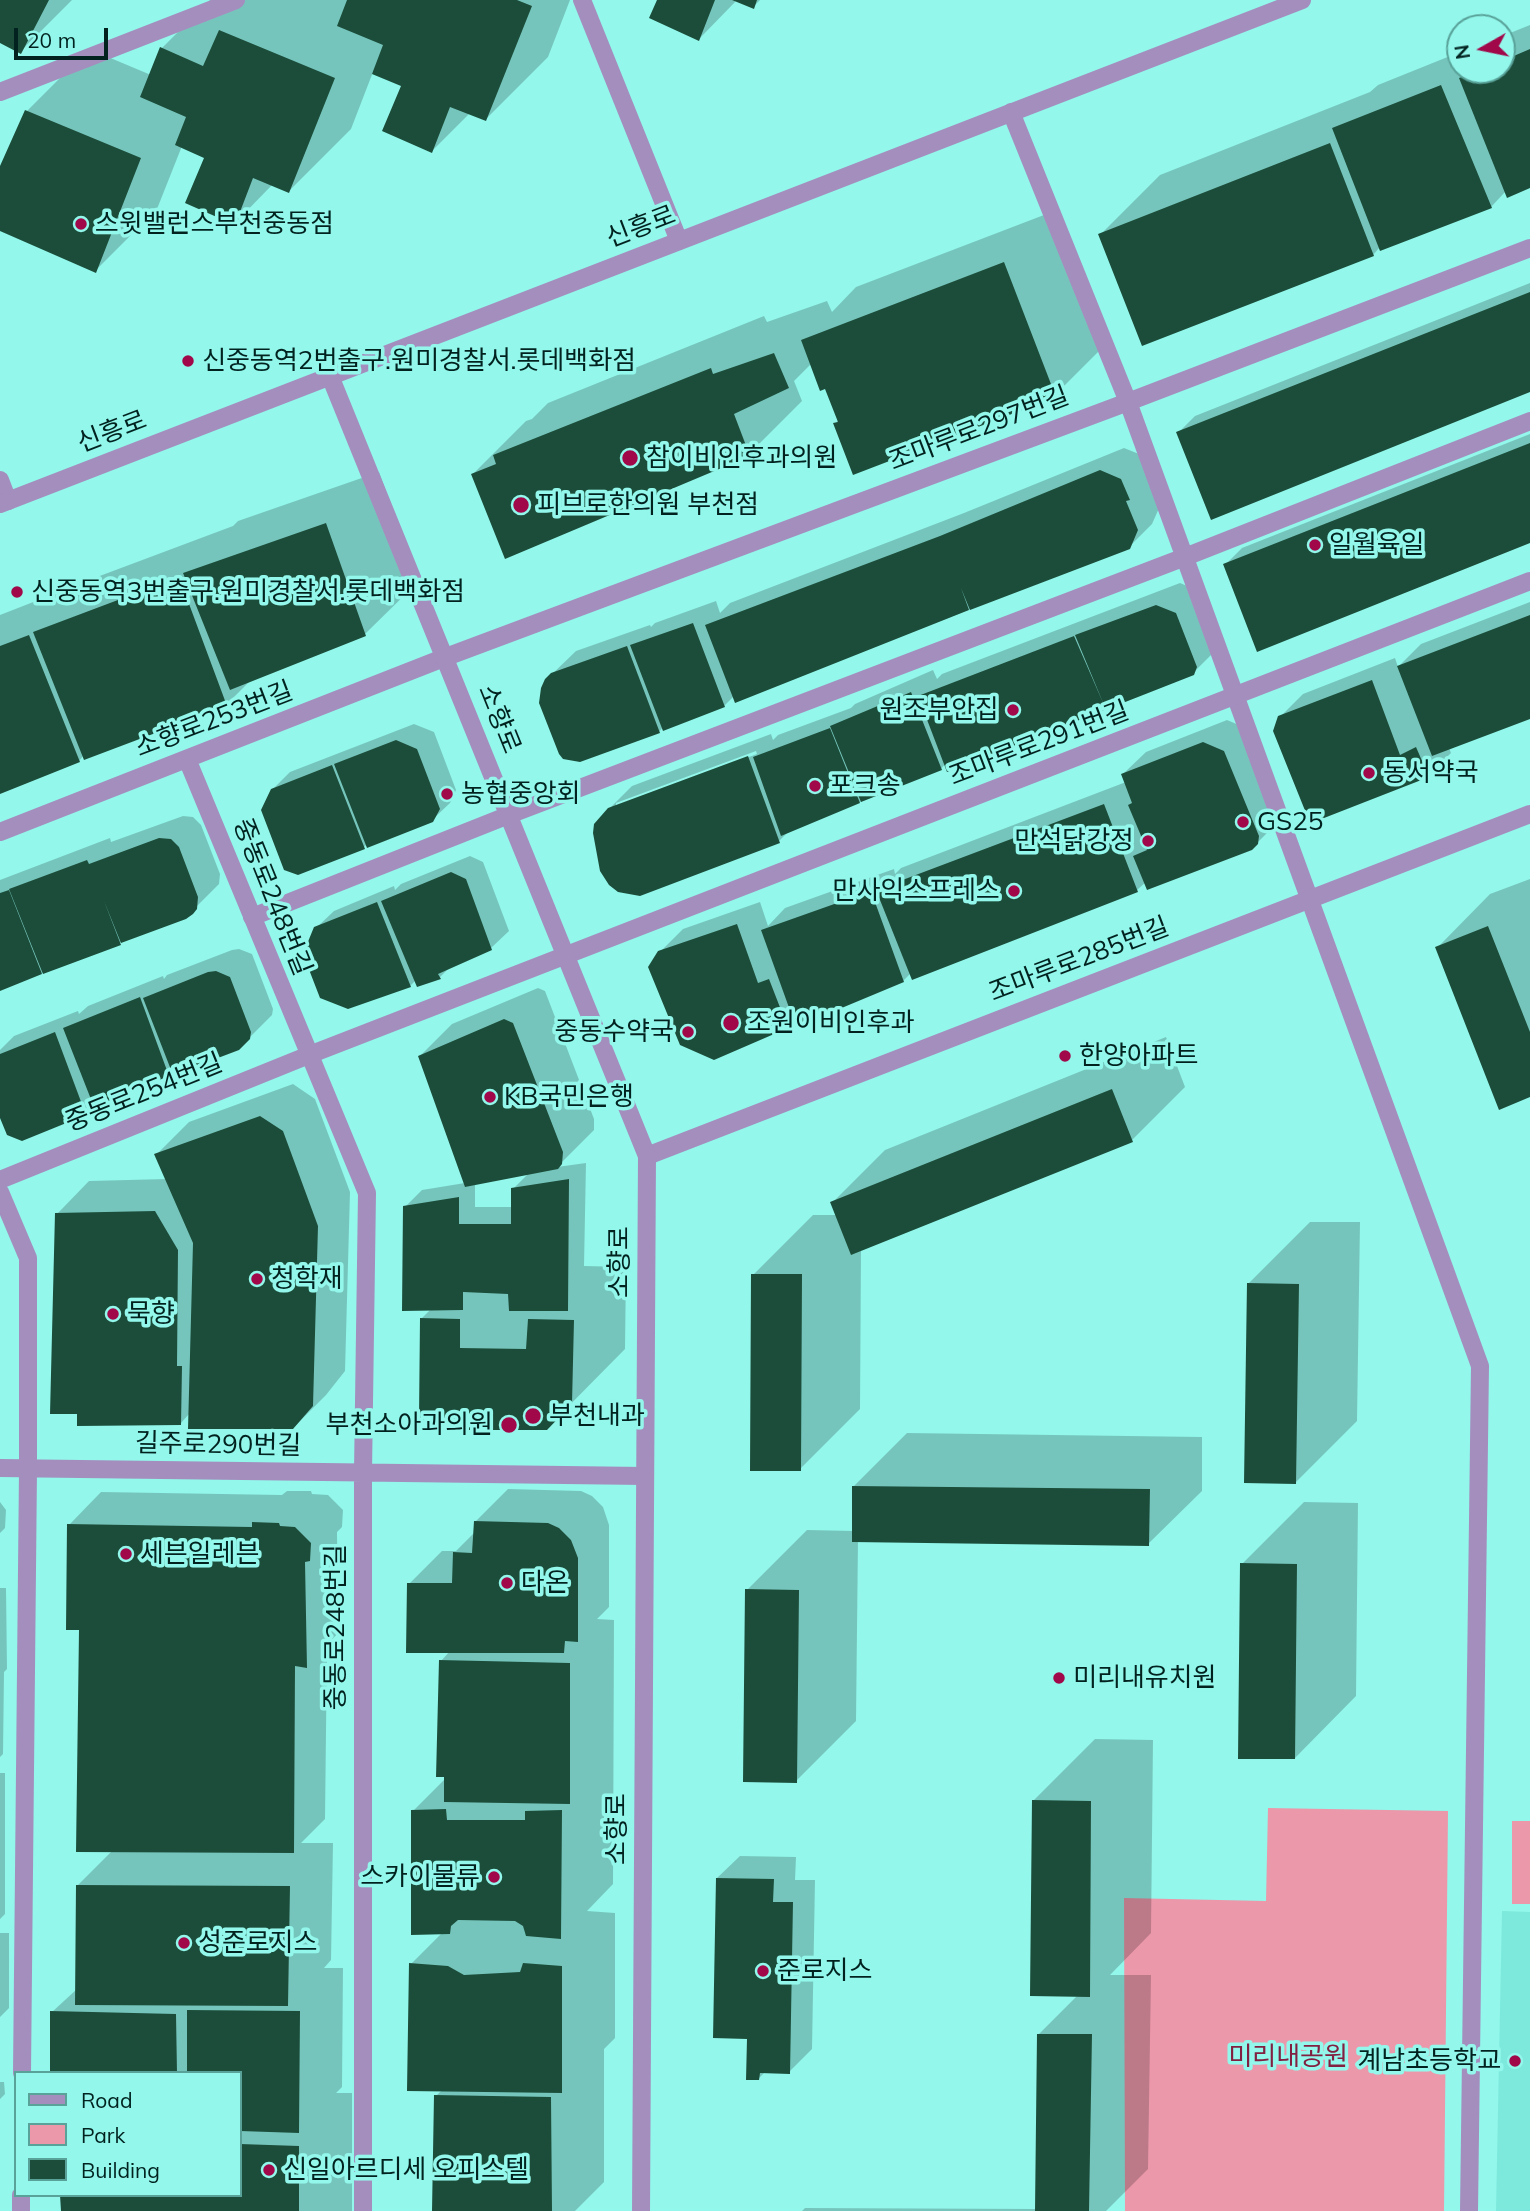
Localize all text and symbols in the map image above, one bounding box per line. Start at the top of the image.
scale bar [18,14,112,58]
north arrow [1446,14,1516,84]
text: 20 m [27,27,76,53]
text: N [1449,43,1475,61]
street label: 신흥로 [602,200,680,254]
place label: 스윗밸런스부천중동점 [95,208,334,240]
marker: 스윗밸런스부천중동점 [73,216,89,232]
place label: 신중동역2번출구.원미경찰서.롯데백화점 [202,345,636,377]
marker: 신중동역2번출구.원미경찰서.롯데백화점 [180,353,196,369]
street label: 조마루로297번길 [885,380,1073,478]
street label: 신흥로 [73,405,151,459]
place label: 참이비인후과의원 [646,442,837,474]
marker: 참이비인후과의원 [620,448,640,468]
place label: 피브로한의원 부천점 [537,489,759,521]
marker: 피브로한의원 부천점 [511,495,531,515]
place label: 일월육일 [1329,529,1425,561]
marker: 일월육일 [1307,537,1323,553]
place label: 신중동역3번출구.원미경찰서.롯데백화점 [31,576,465,608]
marker: 신중동역3번출구.원미경찰서.롯데백화점 [9,584,25,600]
street label: 소향로253번길 [131,676,297,764]
street label: 소향로 [471,680,527,758]
place label: 원조부안집 [879,694,999,726]
street label: 조마루로291번길 [945,695,1133,793]
marker: 원조부안집 [1005,702,1021,718]
place label: 동서약국 [1383,757,1479,789]
marker: 동서약국 [1361,765,1377,781]
place label: 포크송 [829,770,901,802]
place label: 농협중앙회 [461,778,581,810]
marker: 포크송 [807,778,823,794]
marker: 농협중앙회 [439,786,455,802]
place label: GS25 [1257,806,1323,838]
street label: 중동로248번길 [226,814,318,980]
marker: GS25 [1235,814,1251,830]
place label: 만석닭강정 [1014,825,1134,857]
marker: 만석닭강정 [1140,833,1156,849]
place label: 만사익스프레스 [833,875,1000,907]
marker: 만사익스프레스 [1006,883,1022,899]
street label: 조마루로285번길 [985,911,1173,1009]
place label: 조원이비인후과 [747,1007,914,1039]
marker: 조원이비인후과 [721,1013,741,1033]
place label: 중동수약국 [554,1016,674,1048]
marker: 중동수약국 [680,1024,696,1040]
place label: 한양아파트 [1079,1040,1199,1072]
street label: 중동로254번길 [61,1047,227,1139]
marker: 한양아파트 [1057,1048,1073,1064]
place label: KB국민은행 [504,1081,634,1113]
marker: KB국민은행 [482,1089,498,1105]
street label: 소향로 [604,1226,636,1298]
place label: 청학재 [271,1263,343,1295]
marker: 청학재 [249,1271,265,1287]
place label: 묵향 [127,1298,175,1330]
marker: 묵향 [105,1306,121,1322]
place label: 부천내과 [549,1400,645,1432]
marker: 부천내과 [523,1406,543,1426]
place label: 부천소아과의원 [326,1409,493,1441]
marker: 부천소아과의원 [499,1415,519,1435]
street label: 길주로290번길 [135,1428,301,1462]
place label: 세븐일레븐 [140,1538,260,1570]
street label: 중동로248번길 [320,1544,352,1710]
marker: 세븐일레븐 [118,1546,134,1562]
place label: 다온 [521,1567,569,1599]
marker: 다온 [499,1575,515,1591]
place label: 미리내유치원 [1073,1662,1217,1694]
marker: 미리내유치원 [1051,1670,1067,1686]
street label: 소향로 [601,1793,633,1865]
place label: 스카이물류 [360,1861,480,1893]
marker: 스카이물류 [486,1869,502,1885]
place label: 성준로지스 [198,1927,318,1959]
marker: 성준로지스 [176,1935,192,1951]
place label: 준로지스 [777,1955,873,1987]
marker: 준로지스 [755,1963,771,1979]
park label: 미리내공원 [1228,2041,1348,2073]
place label: 계남초등학교 [1357,2045,1501,2077]
marker: 계남초등학교 [1507,2053,1523,2069]
legend [14,2071,242,2197]
text: Road [81,2087,132,2113]
text: Park [81,2122,125,2148]
place label: 신일아르디세 오피스텔 [283,2154,529,2186]
text: Building [81,2157,160,2183]
marker: 신일아르디세 오피스텔 [261,2162,277,2178]

